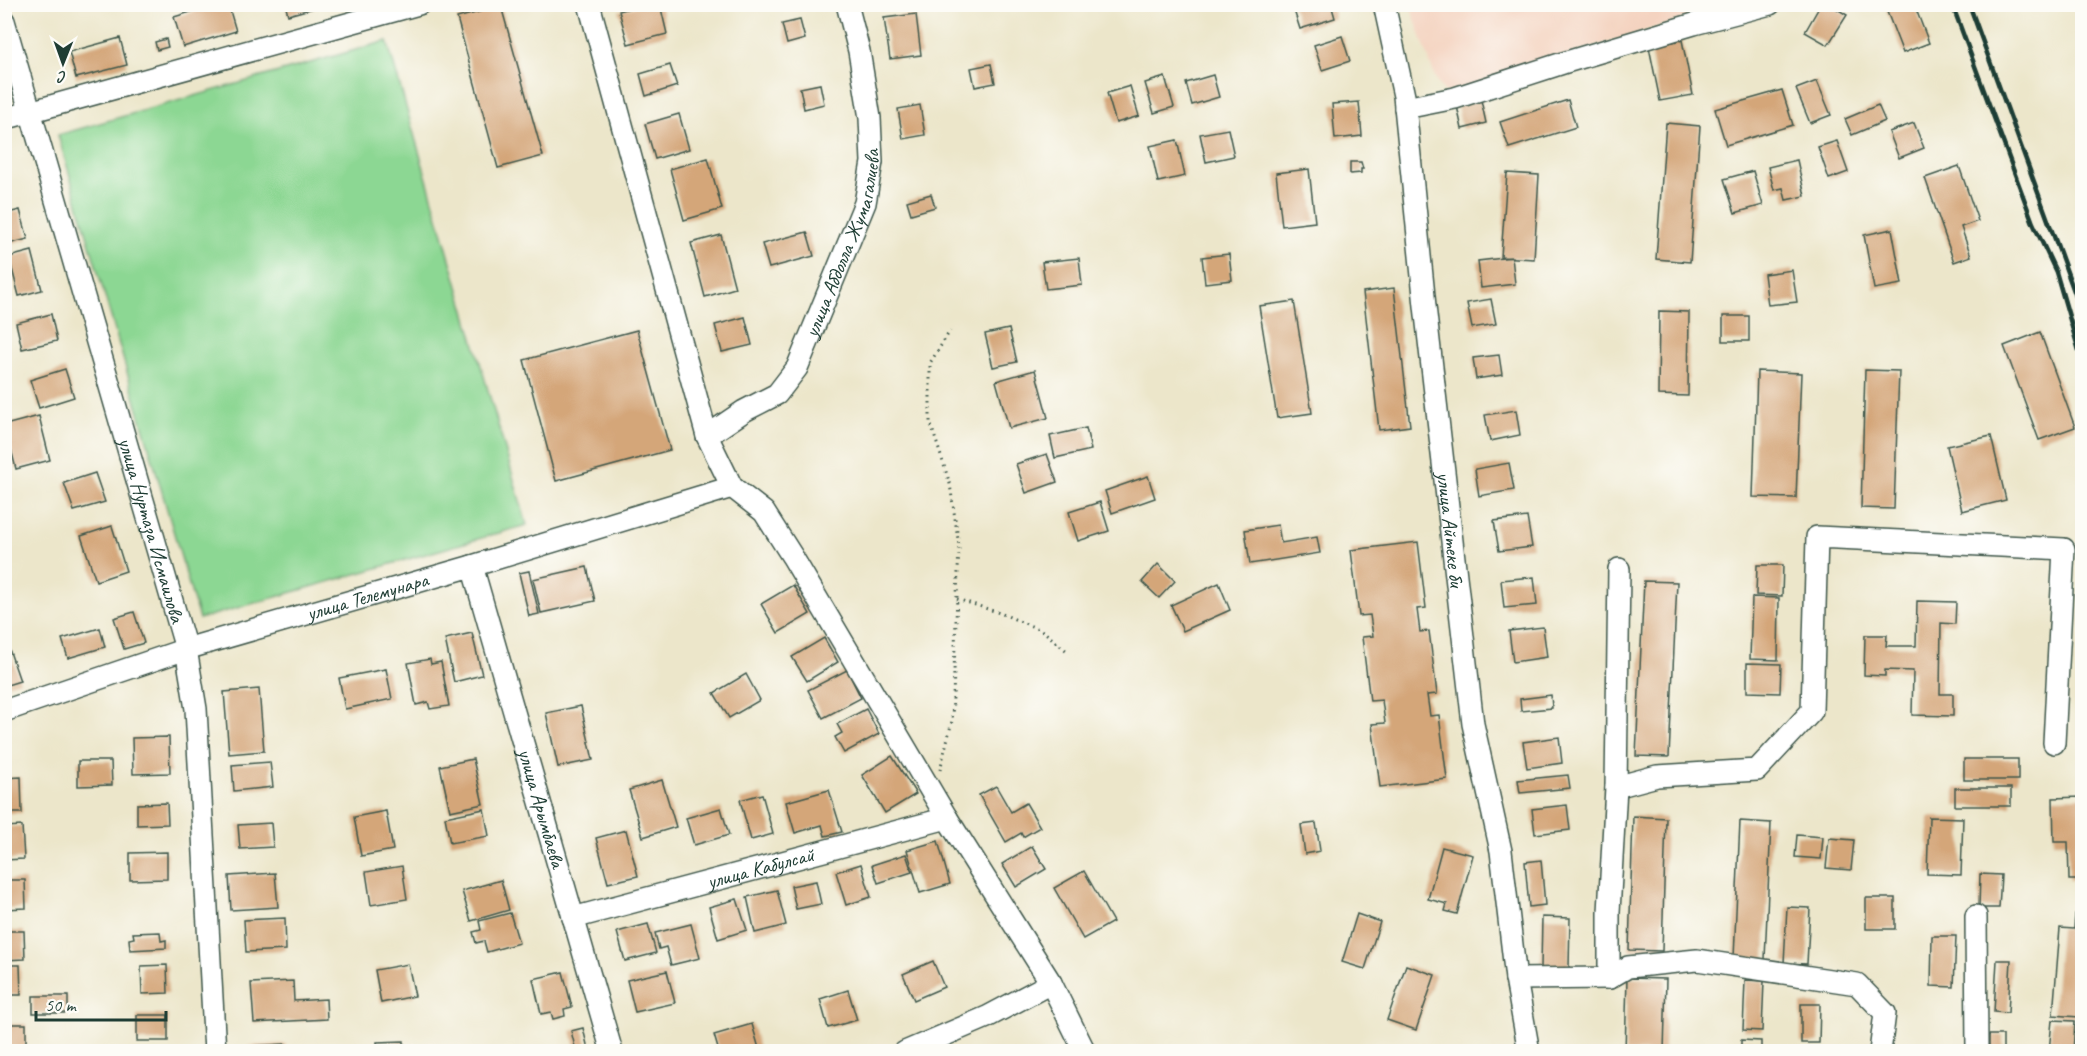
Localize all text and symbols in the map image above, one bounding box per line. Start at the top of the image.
north arrow [33,33,93,93]
text: С [57,67,67,87]
street label: улица Абдолла Жумагалиева [797,148,885,343]
street label: улица Нуртаза Исмаилова [112,432,191,627]
street label: улица Айтеке би [1431,469,1470,591]
street label: улица Телемунара [302,566,433,627]
street label: улица Арымбаева [512,744,572,873]
street label: улица Кабулсай [702,841,818,895]
scale bar [36,984,166,1022]
text: 50 m [45,994,78,1016]

